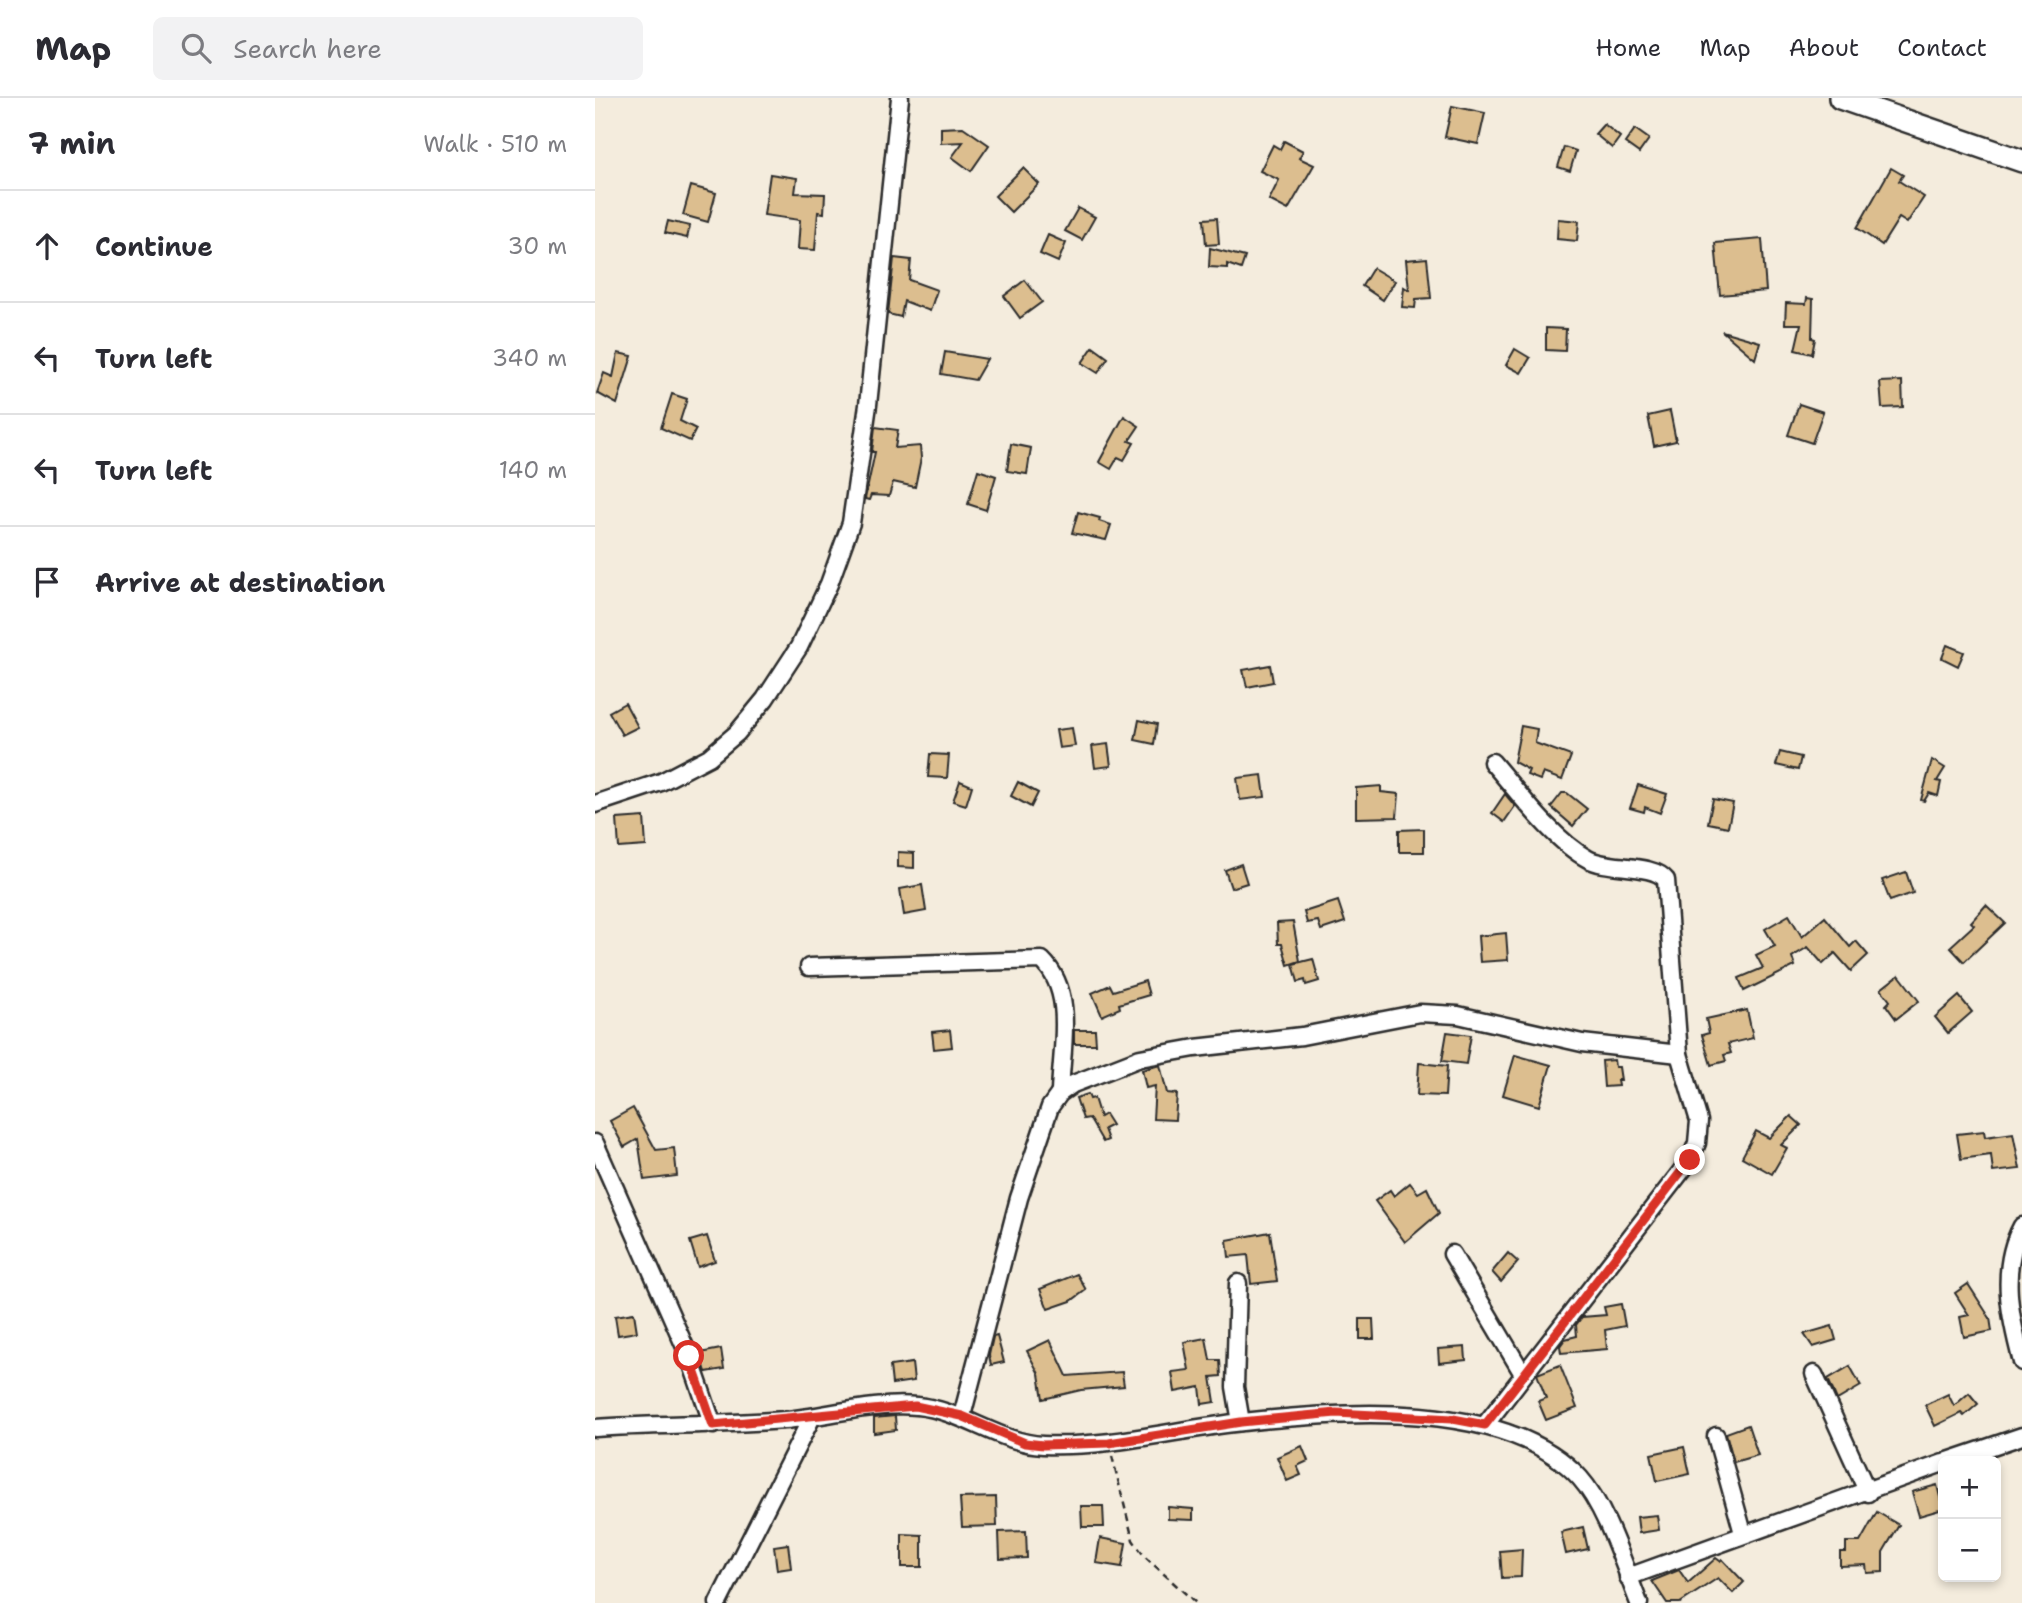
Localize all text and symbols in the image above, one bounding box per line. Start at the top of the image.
search box [153,17,643,80]
text: Map [35,26,111,71]
icon: search [177,29,215,67]
text: Search here [233,31,382,66]
text: Home [1595,32,1661,64]
text: Map [1699,32,1751,64]
text: About [1789,32,1859,64]
text: Contact [1897,32,1987,64]
text: 7 min [28,123,115,164]
text: Walk · 510 m [423,129,567,159]
icon: ahead [28,227,66,265]
text: Continue [95,229,213,264]
text: 30 m [508,231,567,261]
icon: left [28,339,66,377]
text: Turn left [95,341,212,376]
text: 340 m [492,343,567,373]
icon: left [28,451,66,489]
text: Turn left [95,453,212,488]
text: 140 m [499,455,567,485]
icon: arrive [28,563,66,601]
text: Arrive at destination [95,565,385,600]
route end [1674,1144,1705,1175]
route start [673,1340,704,1371]
map controls [1938,1456,2001,1582]
button: + [1938,1456,2001,1519]
button: − [1938,1519,2001,1582]

